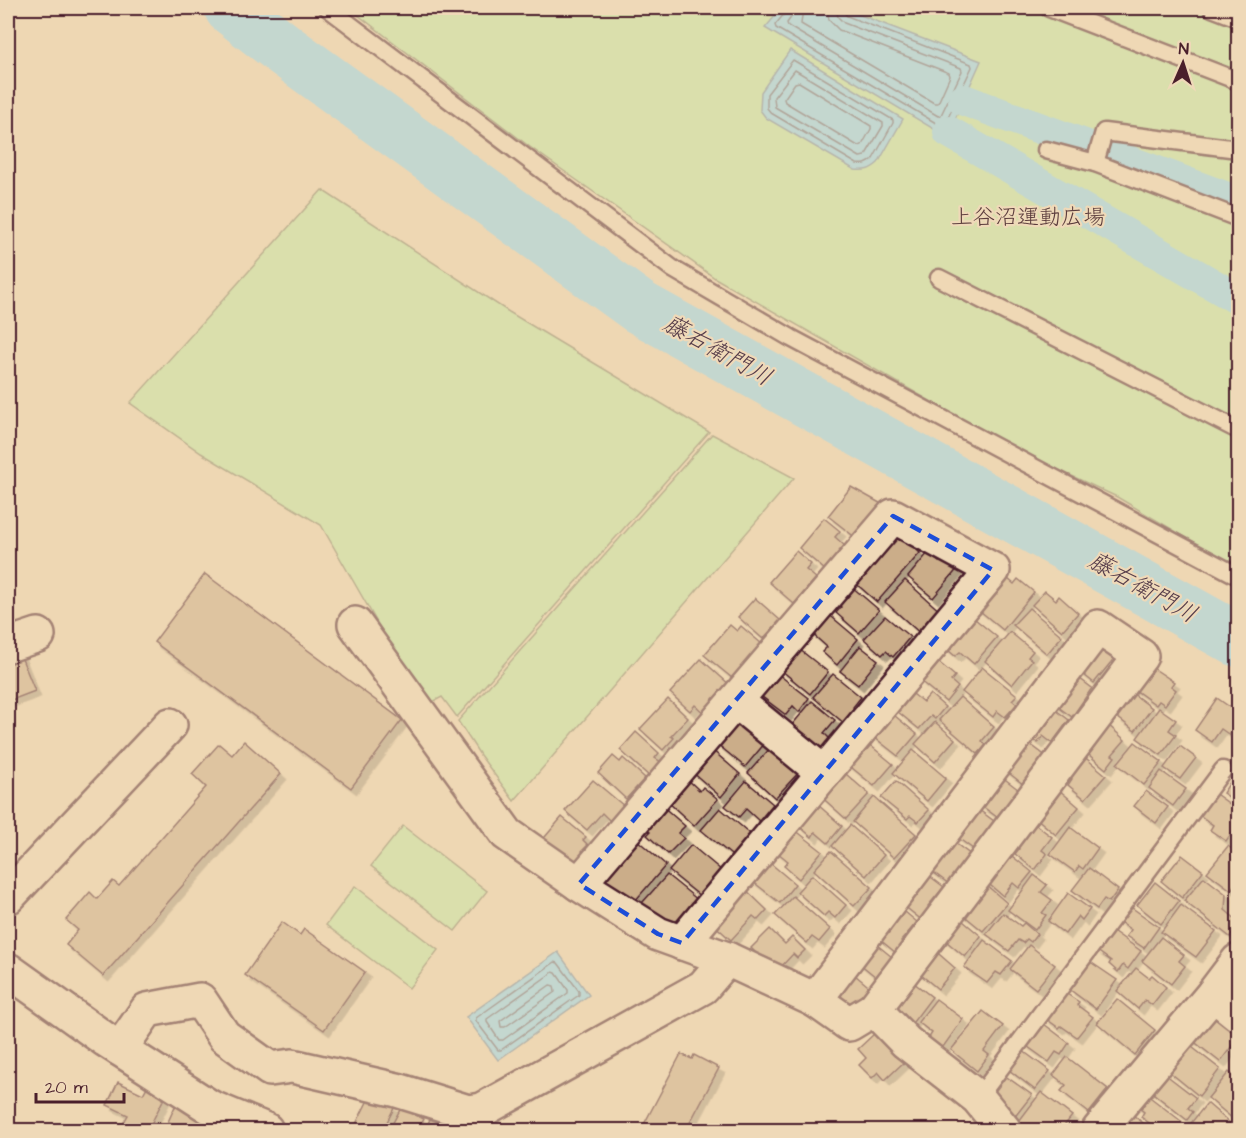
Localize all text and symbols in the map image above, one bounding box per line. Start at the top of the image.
north arrow [1153,33,1213,93]
text: N [1178,38,1189,60]
park label: 上谷沼運動広場 [951,202,1105,233]
water label: 藤右衛門川 [657,307,778,395]
water label: 藤右衛門川 [1082,544,1203,632]
scale bar [36,1066,124,1104]
text: 20 m [45,1075,88,1100]

